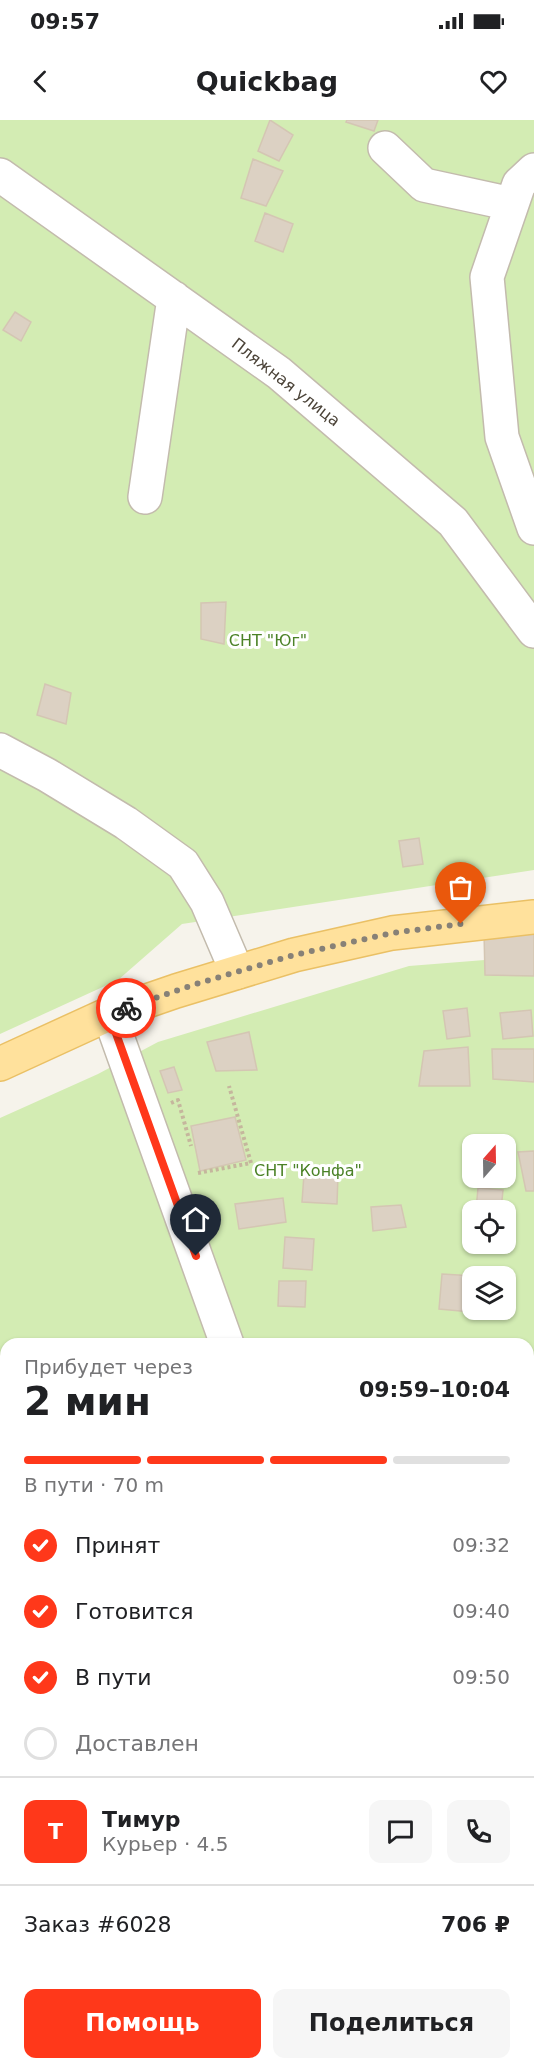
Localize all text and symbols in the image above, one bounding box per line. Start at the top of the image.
text: 09:57 [30,9,100,34]
icon: back [24,65,57,98]
icon: heart [477,65,510,98]
text: Quickbag [196,66,338,97]
street label: Пляжная улица [228,334,344,430]
park label: СНТ "Юг" [229,631,307,650]
pin [435,862,486,924]
icon: bag [444,871,477,904]
courier [96,978,156,1038]
icon: bike [110,992,143,1025]
north arrow [462,1134,516,1188]
map controls [462,1134,516,1320]
park label: СНТ "Конфа" [254,1161,362,1180]
pin [170,1194,221,1256]
button: locate [462,1200,516,1254]
icon: home [179,1203,212,1236]
button: layers [462,1266,516,1320]
text: Прибудет через [24,1355,193,1379]
text: 09:59–10:04 [359,1377,510,1402]
text: 2 мин [24,1379,151,1424]
text: В пути · 70 m [24,1473,164,1497]
icon: check [24,1529,57,1562]
text: Принят [75,1533,160,1558]
text: 09:32 [452,1533,510,1557]
icon: check [24,1595,57,1628]
text: Готовится [75,1599,194,1624]
text: 09:40 [452,1599,510,1623]
icon: check [24,1661,57,1694]
text: В пути [75,1665,152,1690]
text: 09:50 [452,1665,510,1689]
text: Доставлен [75,1731,199,1756]
button: chat [369,1800,432,1863]
button: phone [447,1800,510,1863]
text: Тимур [102,1807,181,1832]
text: Т [48,1819,63,1844]
text: Курьер · 4.5 [102,1832,228,1856]
text: Заказ #6028 [24,1912,171,1937]
text: 706 ₽ [441,1912,510,1937]
button: Помощь [24,1989,261,2058]
button: Поделиться [273,1989,510,2058]

